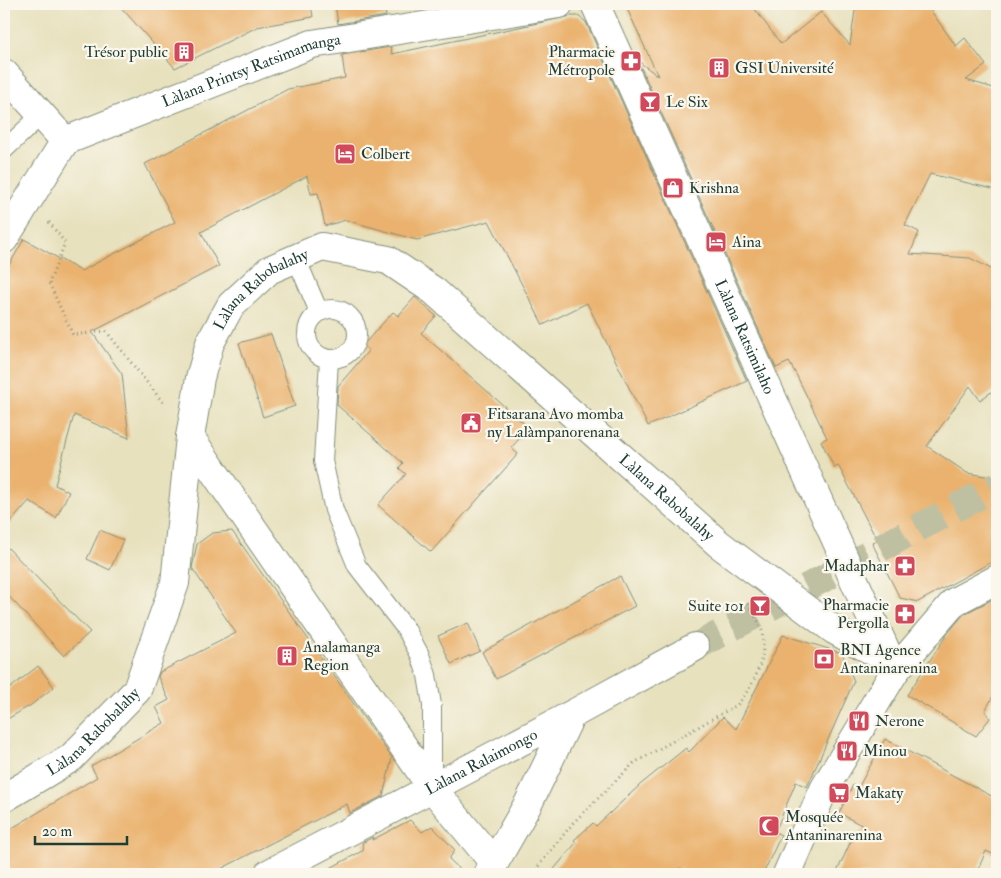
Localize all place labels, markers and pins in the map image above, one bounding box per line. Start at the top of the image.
building icon: Trésor public [172,40,196,64]
place label: Trésor public [84,42,169,63]
place label: Pharmacie Métropole [548,42,615,81]
pharmacy icon: Pharmacie Métropole [619,49,643,73]
building icon: GSI Université [707,56,731,80]
place label: GSI Université [735,58,834,78]
bar icon: Le Six [638,90,662,114]
place label: Le Six [666,92,708,112]
hotel icon: Colbert [333,142,357,166]
place label: Colbert [361,144,410,164]
shop icon: Krishna [661,176,685,200]
place label: Krishna [689,178,739,198]
hotel icon: Aina [704,230,728,254]
place label: Aina [731,232,762,252]
place label: Fitsarana Avo momba ny Lalàmpanorenana [487,404,624,443]
public building icon: Fitsarana Avo momba ny Lalàmpanorenana [459,411,483,435]
pharmacy icon: Madaphar [893,554,917,578]
place label: Madaphar [824,556,889,577]
bar icon: Suite 101 [748,594,772,618]
place label: Pharmacie Pergolla [822,595,889,633]
place label: Suite 101 [688,596,744,616]
pharmacy icon: Pharmacie Pergolla [893,602,917,626]
place label: Analamanga Region [302,637,381,675]
place label: BNI Agence Antaninarenina [839,640,938,678]
building icon: Analamanga Region [275,644,299,668]
bank icon: BNI Agence Antaninarenina [812,647,836,671]
restaurant icon: Nerone [847,709,871,733]
place label: Nerone [875,711,925,731]
restaurant icon: Minou [835,739,859,763]
place label: Minou [863,741,907,761]
supermarket icon: Makaty [827,781,851,805]
place label: Makaty [855,783,904,803]
place label: Mosquée Antaninarenina [784,807,883,845]
mosque icon: Mosquée Antaninarenina [757,814,781,838]

